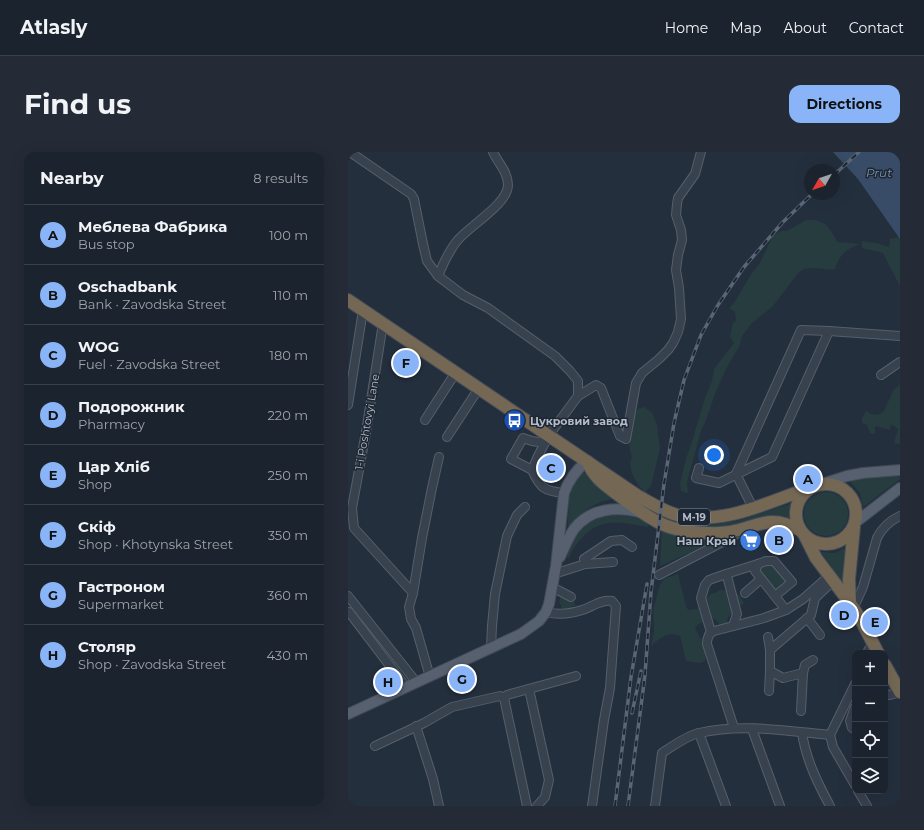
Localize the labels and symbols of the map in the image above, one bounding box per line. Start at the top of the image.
north arrow [804,164,840,200]
water label: Prut [866,165,892,180]
pin: F [393,348,419,378]
street label: 1-i Poshtovyi Lane [352,373,382,471]
bus stop icon: Цукровий завод [502,408,528,434]
place label: Цукровий завод [530,414,628,428]
your location [704,445,724,465]
pin: C [538,453,564,483]
pin: A [795,464,821,494]
road number: М-19 [678,509,710,525]
pin: B [766,525,792,555]
supermarket icon: Наш Край [738,528,764,554]
place label: Наш Край [677,534,736,548]
pin: D [831,600,857,630]
pin: E [862,607,888,637]
pin: G [449,664,475,694]
pin: H [375,667,401,697]

